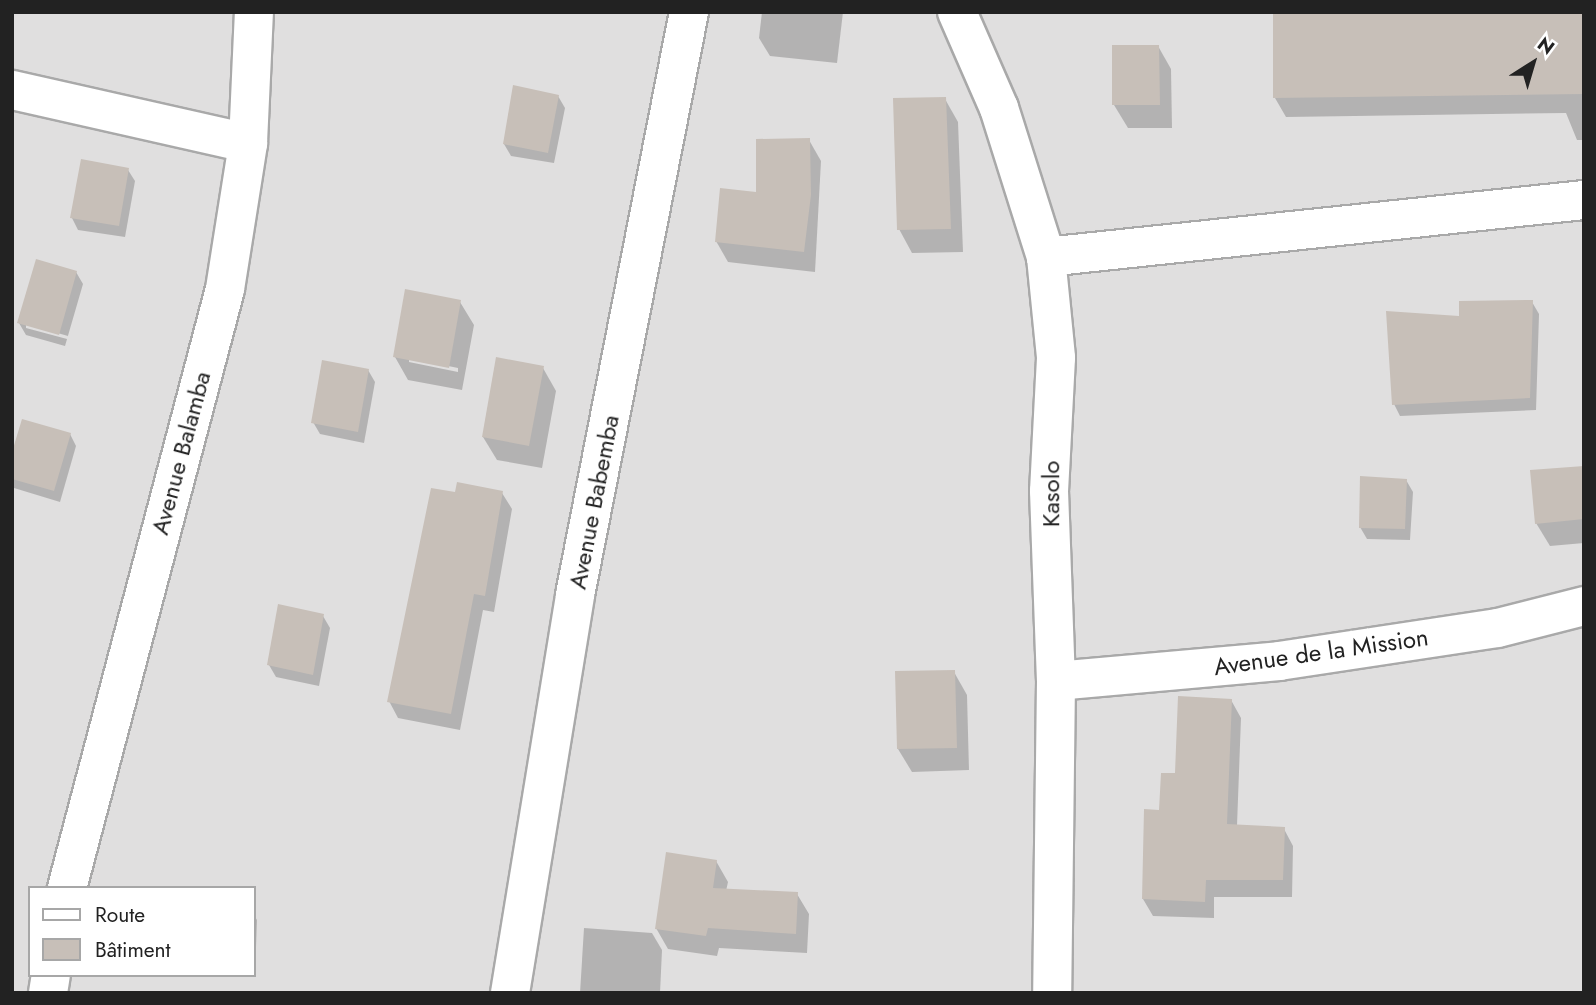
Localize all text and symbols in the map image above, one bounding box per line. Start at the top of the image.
north arrow [1498,28,1568,98]
text: N [1532,31,1560,61]
street label: Avenue Balamba [145,368,217,538]
street label: Avenue Babemba [563,412,625,592]
street label: Kasolo [1037,461,1065,527]
street label: Avenue de la Mission [1212,623,1430,681]
legend [28,886,256,977]
text: Route [95,900,145,930]
text: Bâtiment [95,935,171,965]

